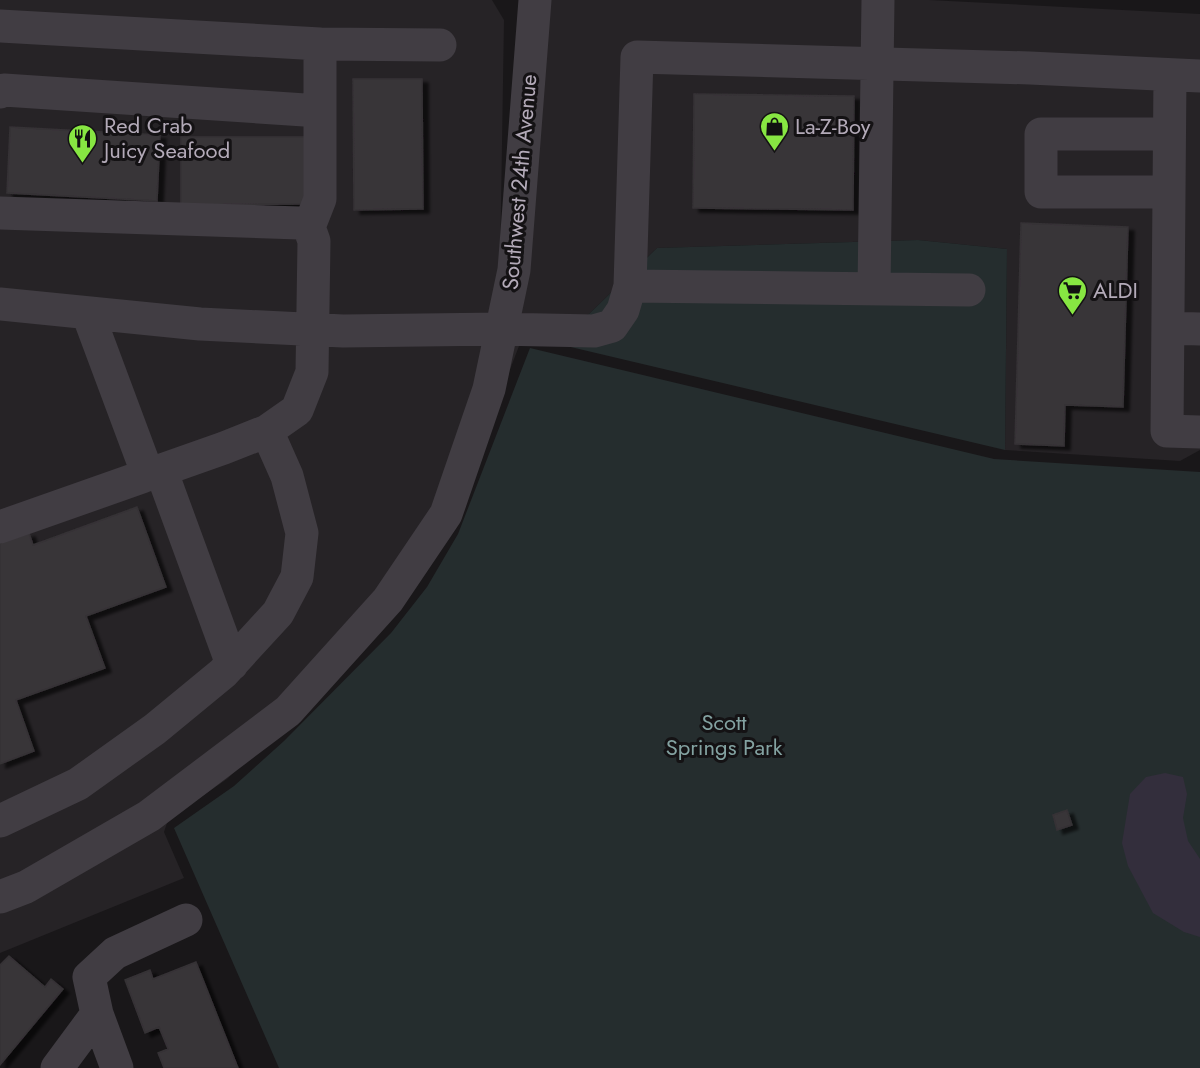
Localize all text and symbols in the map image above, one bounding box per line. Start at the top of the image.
street label: Southwest 24th Avenue [494,73,544,291]
place label: Red Crab Juicy Seafood [101,109,230,166]
shop icon: La-Z-Boy [758,110,790,152]
place label: La-Z-Boy [795,110,871,142]
restaurant icon: Red Crab Juicy Seafood [67,122,99,164]
supermarket icon: ALDI [1056,274,1088,316]
place label: ALDI [1093,274,1138,306]
park label: Scott Springs Park [666,706,783,763]

